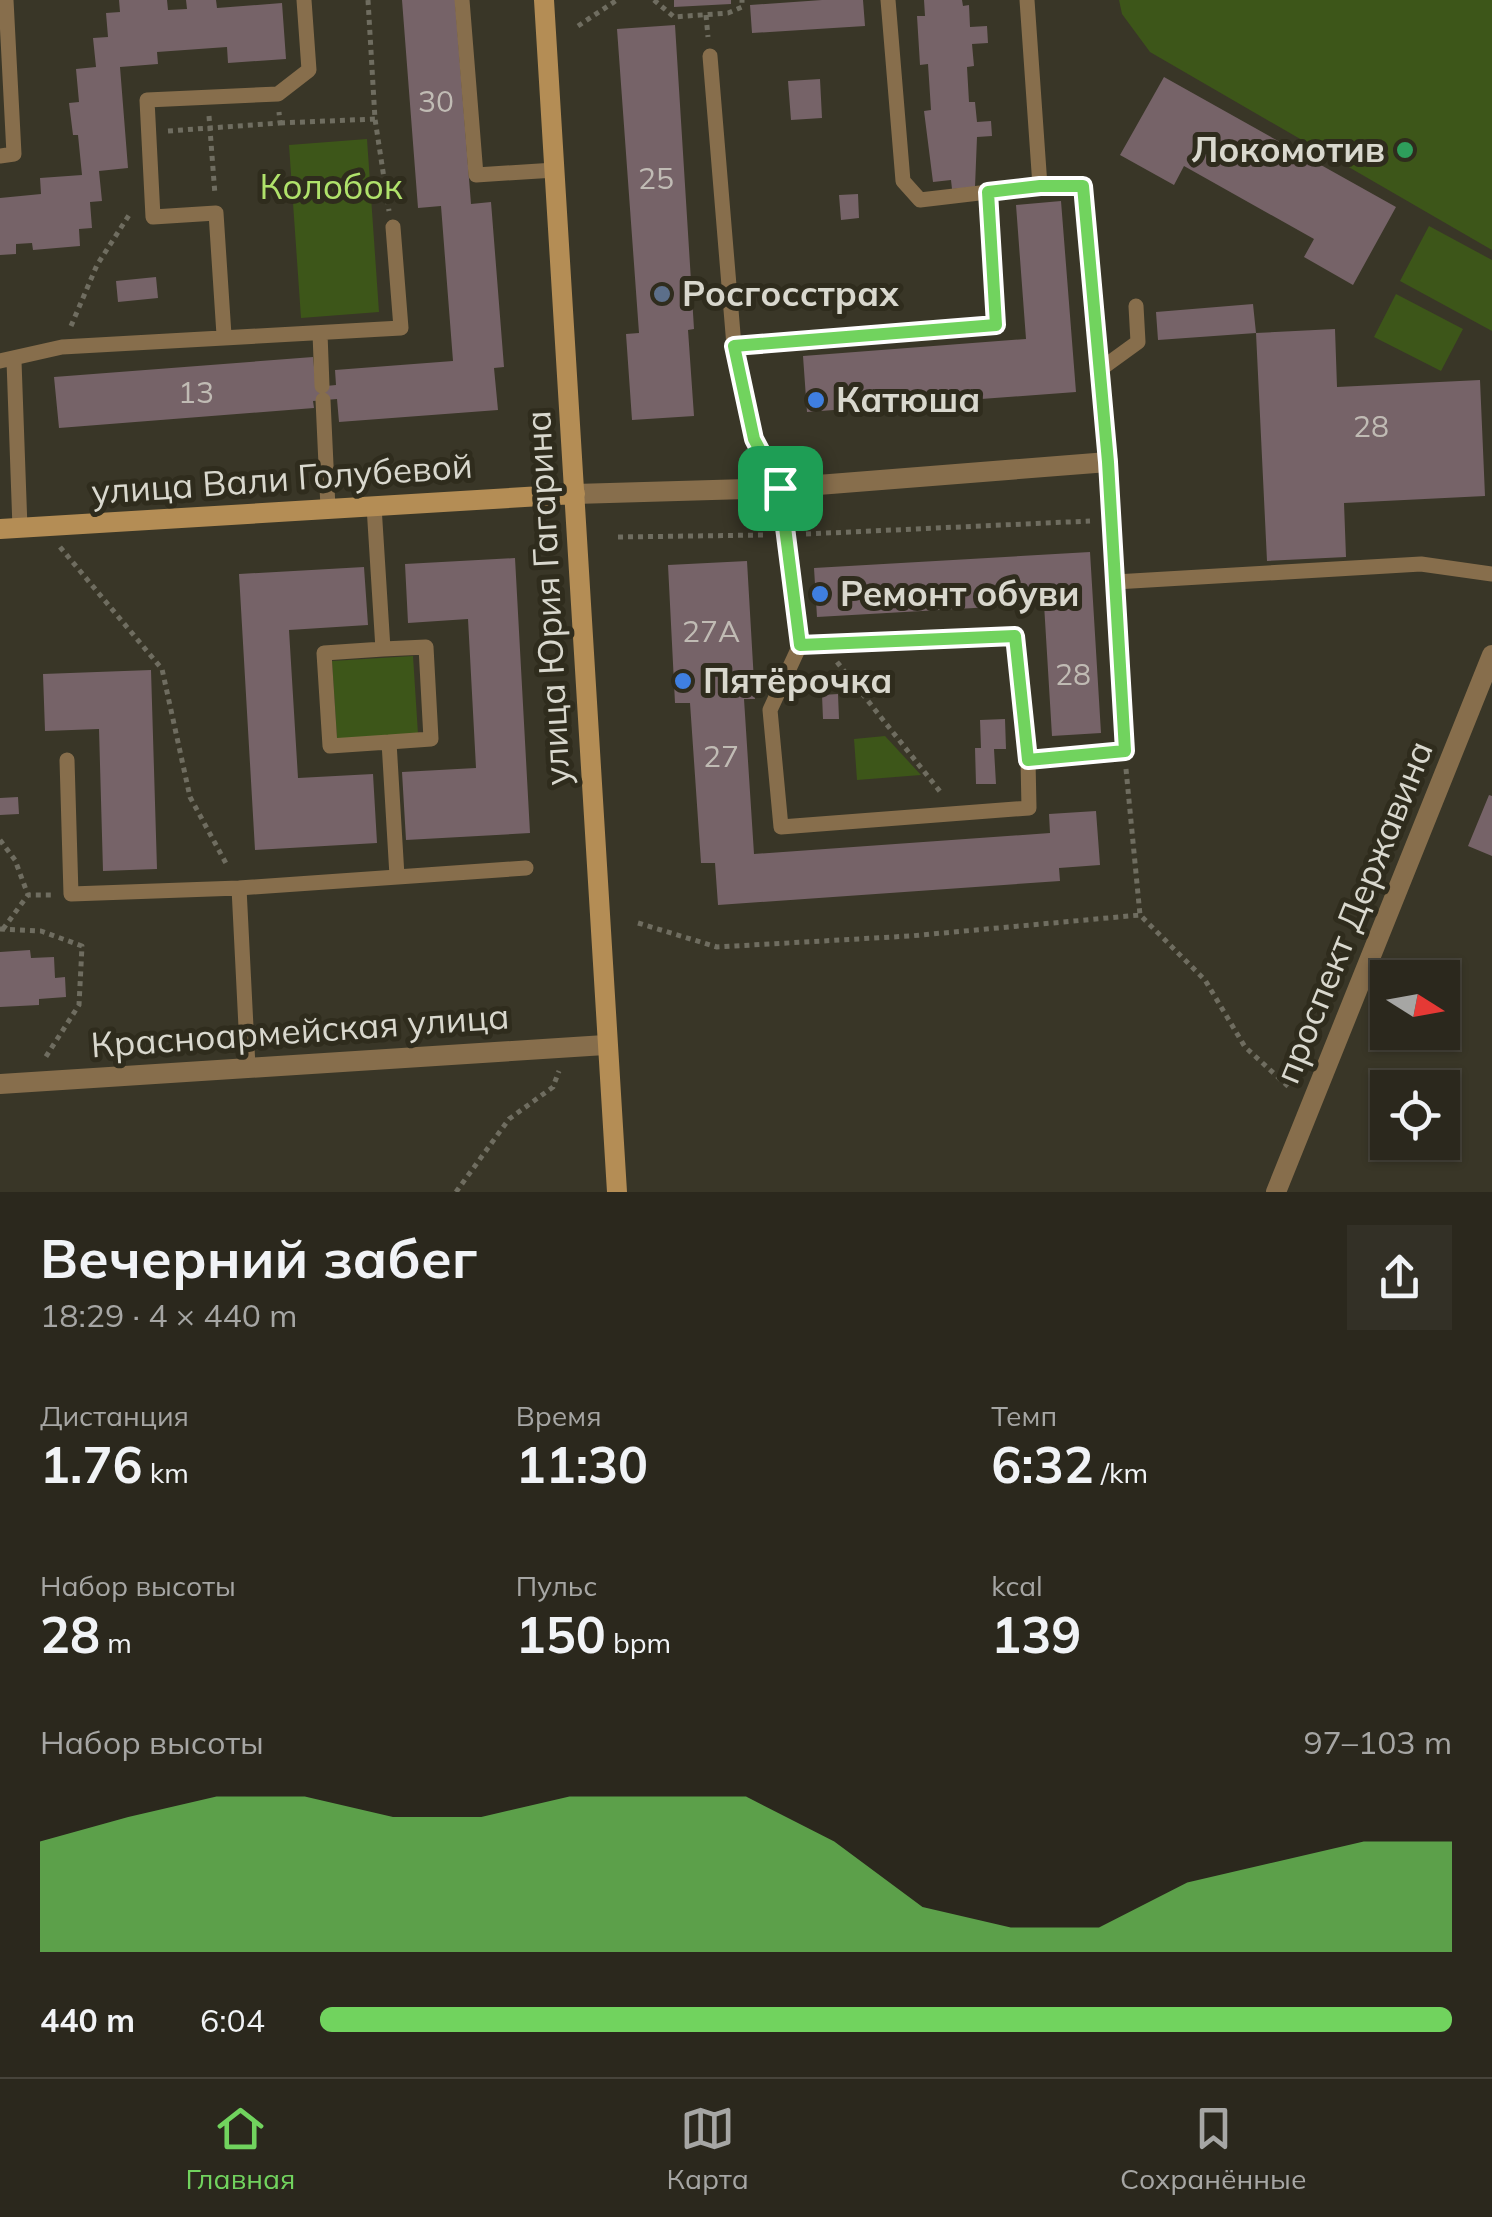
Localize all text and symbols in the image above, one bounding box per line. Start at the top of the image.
house number: 30 [418,82,454,120]
place label: Локомотив [1191,127,1385,171]
marker: Локомотив [1394,139,1416,161]
house number: 25 [638,159,674,197]
park label: Колобок [259,164,403,208]
place label: Росгосстрах [682,271,899,315]
marker: Росгосстрах [651,283,673,305]
house number: 13 [178,373,214,411]
place label: Катюша [836,377,980,421]
marker: Катюша [805,389,827,411]
house number: 28 [1353,407,1389,445]
street label: улица Юрия Гагарина [515,409,579,787]
street label: улица Вали Голубевой [90,443,474,513]
pin [738,446,823,531]
icon: arrive [753,461,808,516]
place label: Ремонт обуви [840,571,1080,615]
marker: Ремонт обуви [809,583,831,605]
house number: 27А [682,612,740,650]
house number: 28 [1055,655,1091,693]
place label: Пятёрочка [703,658,892,702]
marker: Пятёрочка [672,670,694,692]
street label: проспект Державина [1264,734,1442,1089]
house number: 27 [703,737,739,775]
north arrow [1370,960,1460,1050]
map controls [1370,960,1460,1160]
street label: Красноармейская улица [89,993,511,1067]
button: locate [1370,1070,1460,1160]
text: Вечерний забег [40,1223,477,1292]
button: share [1347,1225,1452,1330]
text: 18:29 · 4 × 440 m [40,1295,297,1335]
text: Дистанция [40,1398,189,1433]
text: Время [516,1398,602,1433]
text: Темп [991,1398,1057,1433]
text: 1.76 [40,1433,142,1496]
text: 11:30 [516,1433,648,1496]
text: 6:32 [991,1433,1094,1496]
text: km [142,1455,189,1490]
text: /km [1094,1455,1148,1490]
text: Набор высоты [40,1568,236,1603]
text: Пульс [516,1568,597,1603]
text: kcal [991,1568,1043,1603]
text: 28 [40,1603,100,1666]
text: 150 [516,1603,606,1666]
text: 139 [991,1603,1081,1666]
text: m [100,1625,132,1660]
text: bpm [606,1625,671,1660]
text: Набор высоты [40,1722,264,1762]
text: 97–103 m [1303,1722,1452,1762]
text: 440 m [40,2000,135,2040]
text: 6:04 [200,2000,265,2040]
tab: Главная [186,2101,295,2196]
tab: Карта [667,2101,749,2196]
tab: Сохранённые [1120,2101,1306,2196]

